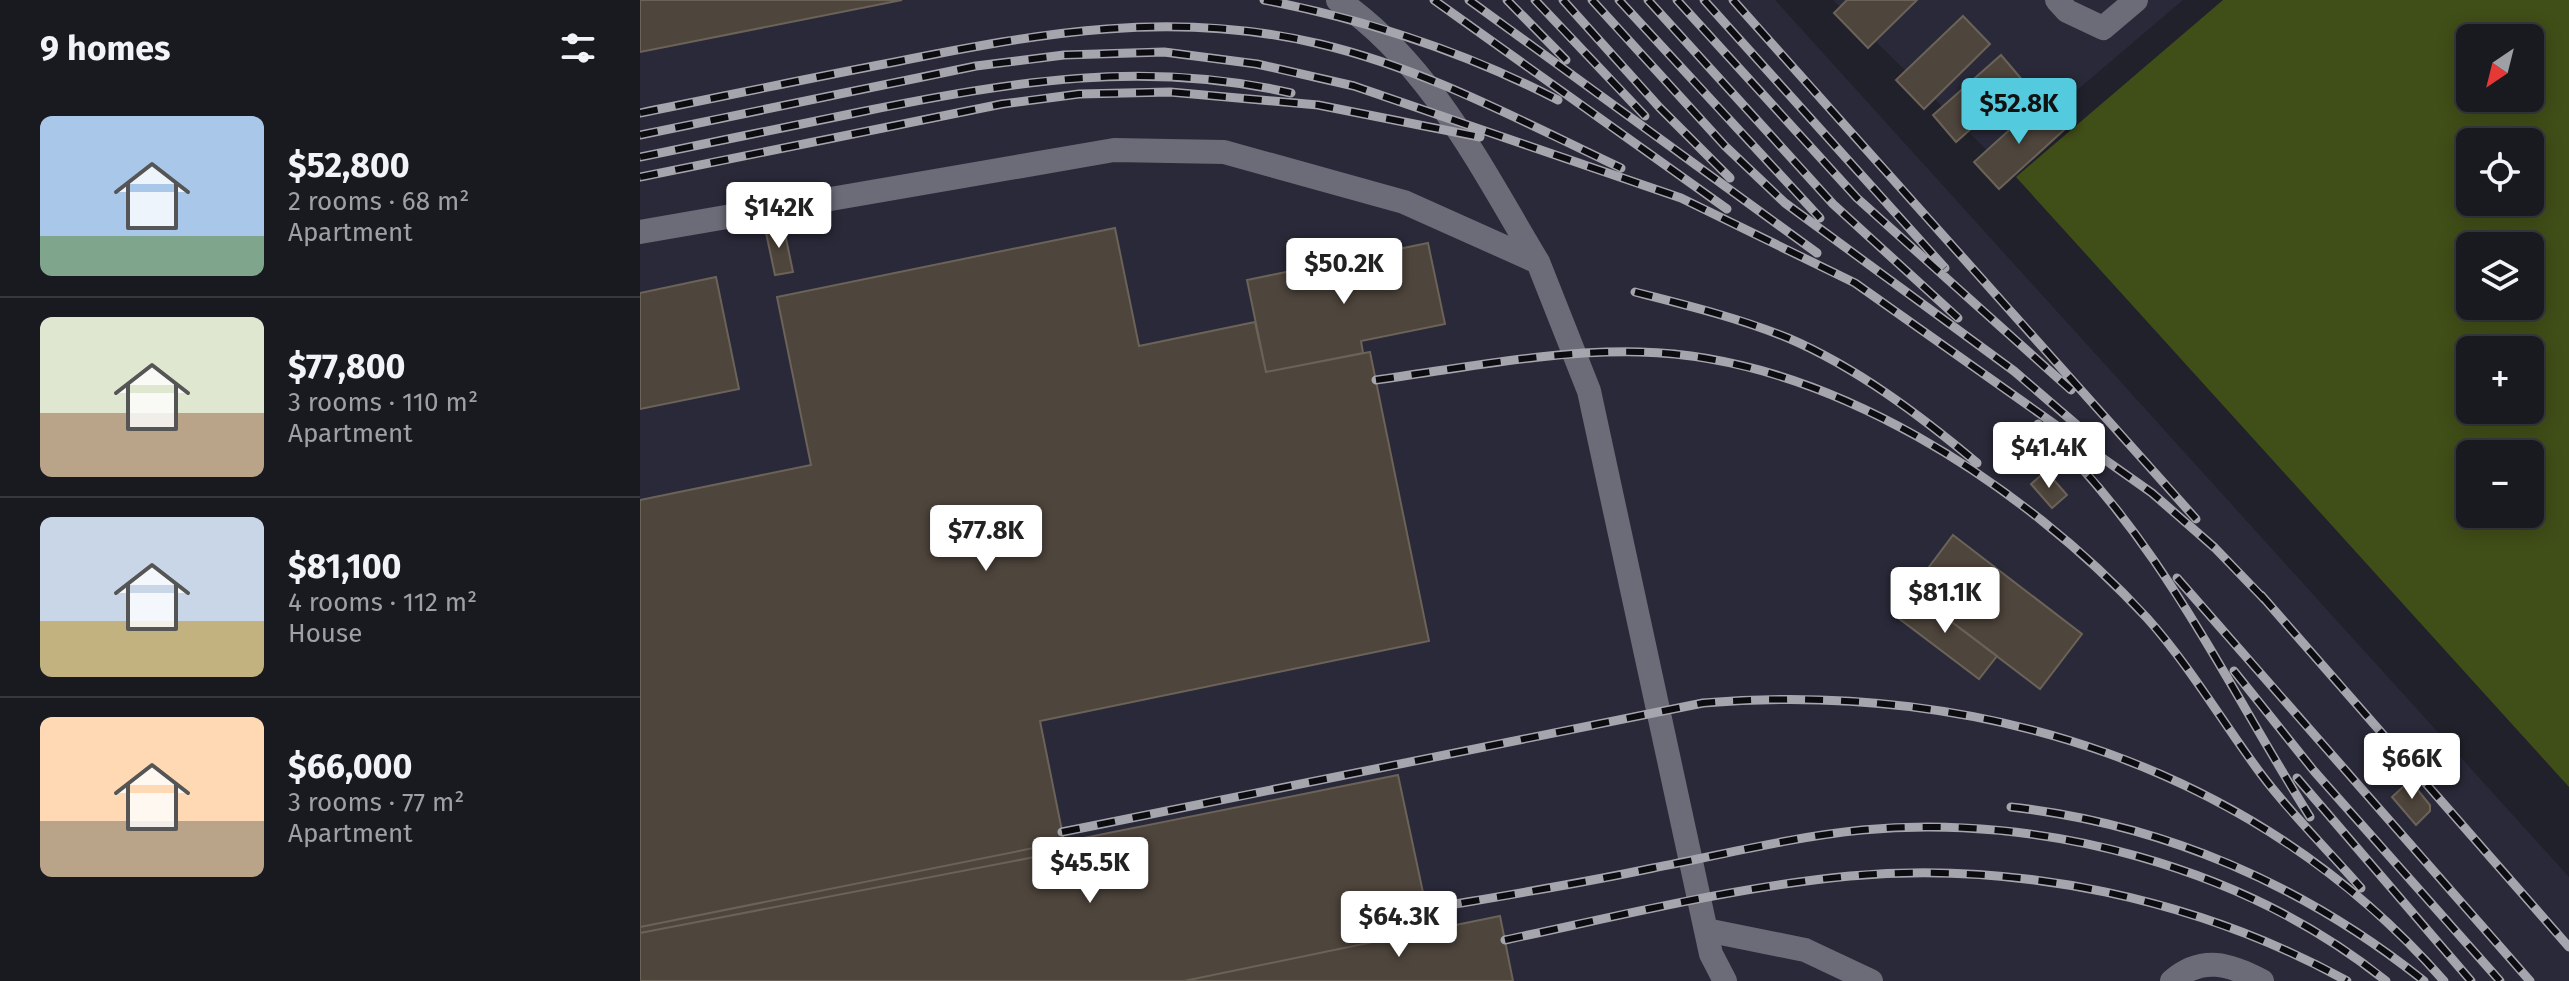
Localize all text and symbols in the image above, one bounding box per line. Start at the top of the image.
north arrow [2456,24,2544,112]
map controls [2456,24,2544,528]
icon: filters [556,26,600,70]
text: 9 homes [40,28,171,69]
pin: $52.8K [1954,78,2084,146]
text: $52.8K [1979,88,2059,119]
button: locate [2456,128,2544,216]
text: $52,800 [288,145,410,186]
icon: home [104,148,200,244]
pin: $142K [723,182,835,250]
text: 2 rooms · 68 m² [288,186,469,217]
text: $142K [744,192,814,223]
text: Apartment [288,217,413,248]
button: layers [2456,232,2544,320]
pin: $50.2K [1279,238,1409,306]
text: $50.2K [1304,248,1384,279]
button: + [2456,336,2544,424]
text: $77,800 [288,346,406,387]
icon: home [104,349,200,445]
text: 3 rooms · 110 m² [288,387,478,418]
text: Apartment [288,418,413,449]
pin: $41.4K [1984,422,2114,490]
text: $41.4K [2011,432,2087,463]
button: − [2456,440,2544,528]
pin: $77.8K [921,505,1051,573]
text: $77.8K [948,515,1024,546]
text: $81,100 [288,546,402,587]
icon: home [104,549,200,645]
pin: $81.1K [1880,567,2010,635]
text: $81.1K [1909,577,1981,608]
text: 4 rooms · 112 m² [288,587,477,618]
text: House [288,618,362,649]
pin: $66K [2365,733,2459,801]
text: $66K [2382,743,2442,774]
text: $66,000 [288,746,412,787]
icon: home [104,749,200,845]
text: 3 rooms · 77 m² [288,787,464,818]
text: Apartment [288,818,413,849]
pin: $45.5K [1025,837,1155,905]
text: $45.5K [1050,847,1130,878]
pin: $64.3K [1334,891,1464,959]
text: $64.3K [1359,901,1439,932]

